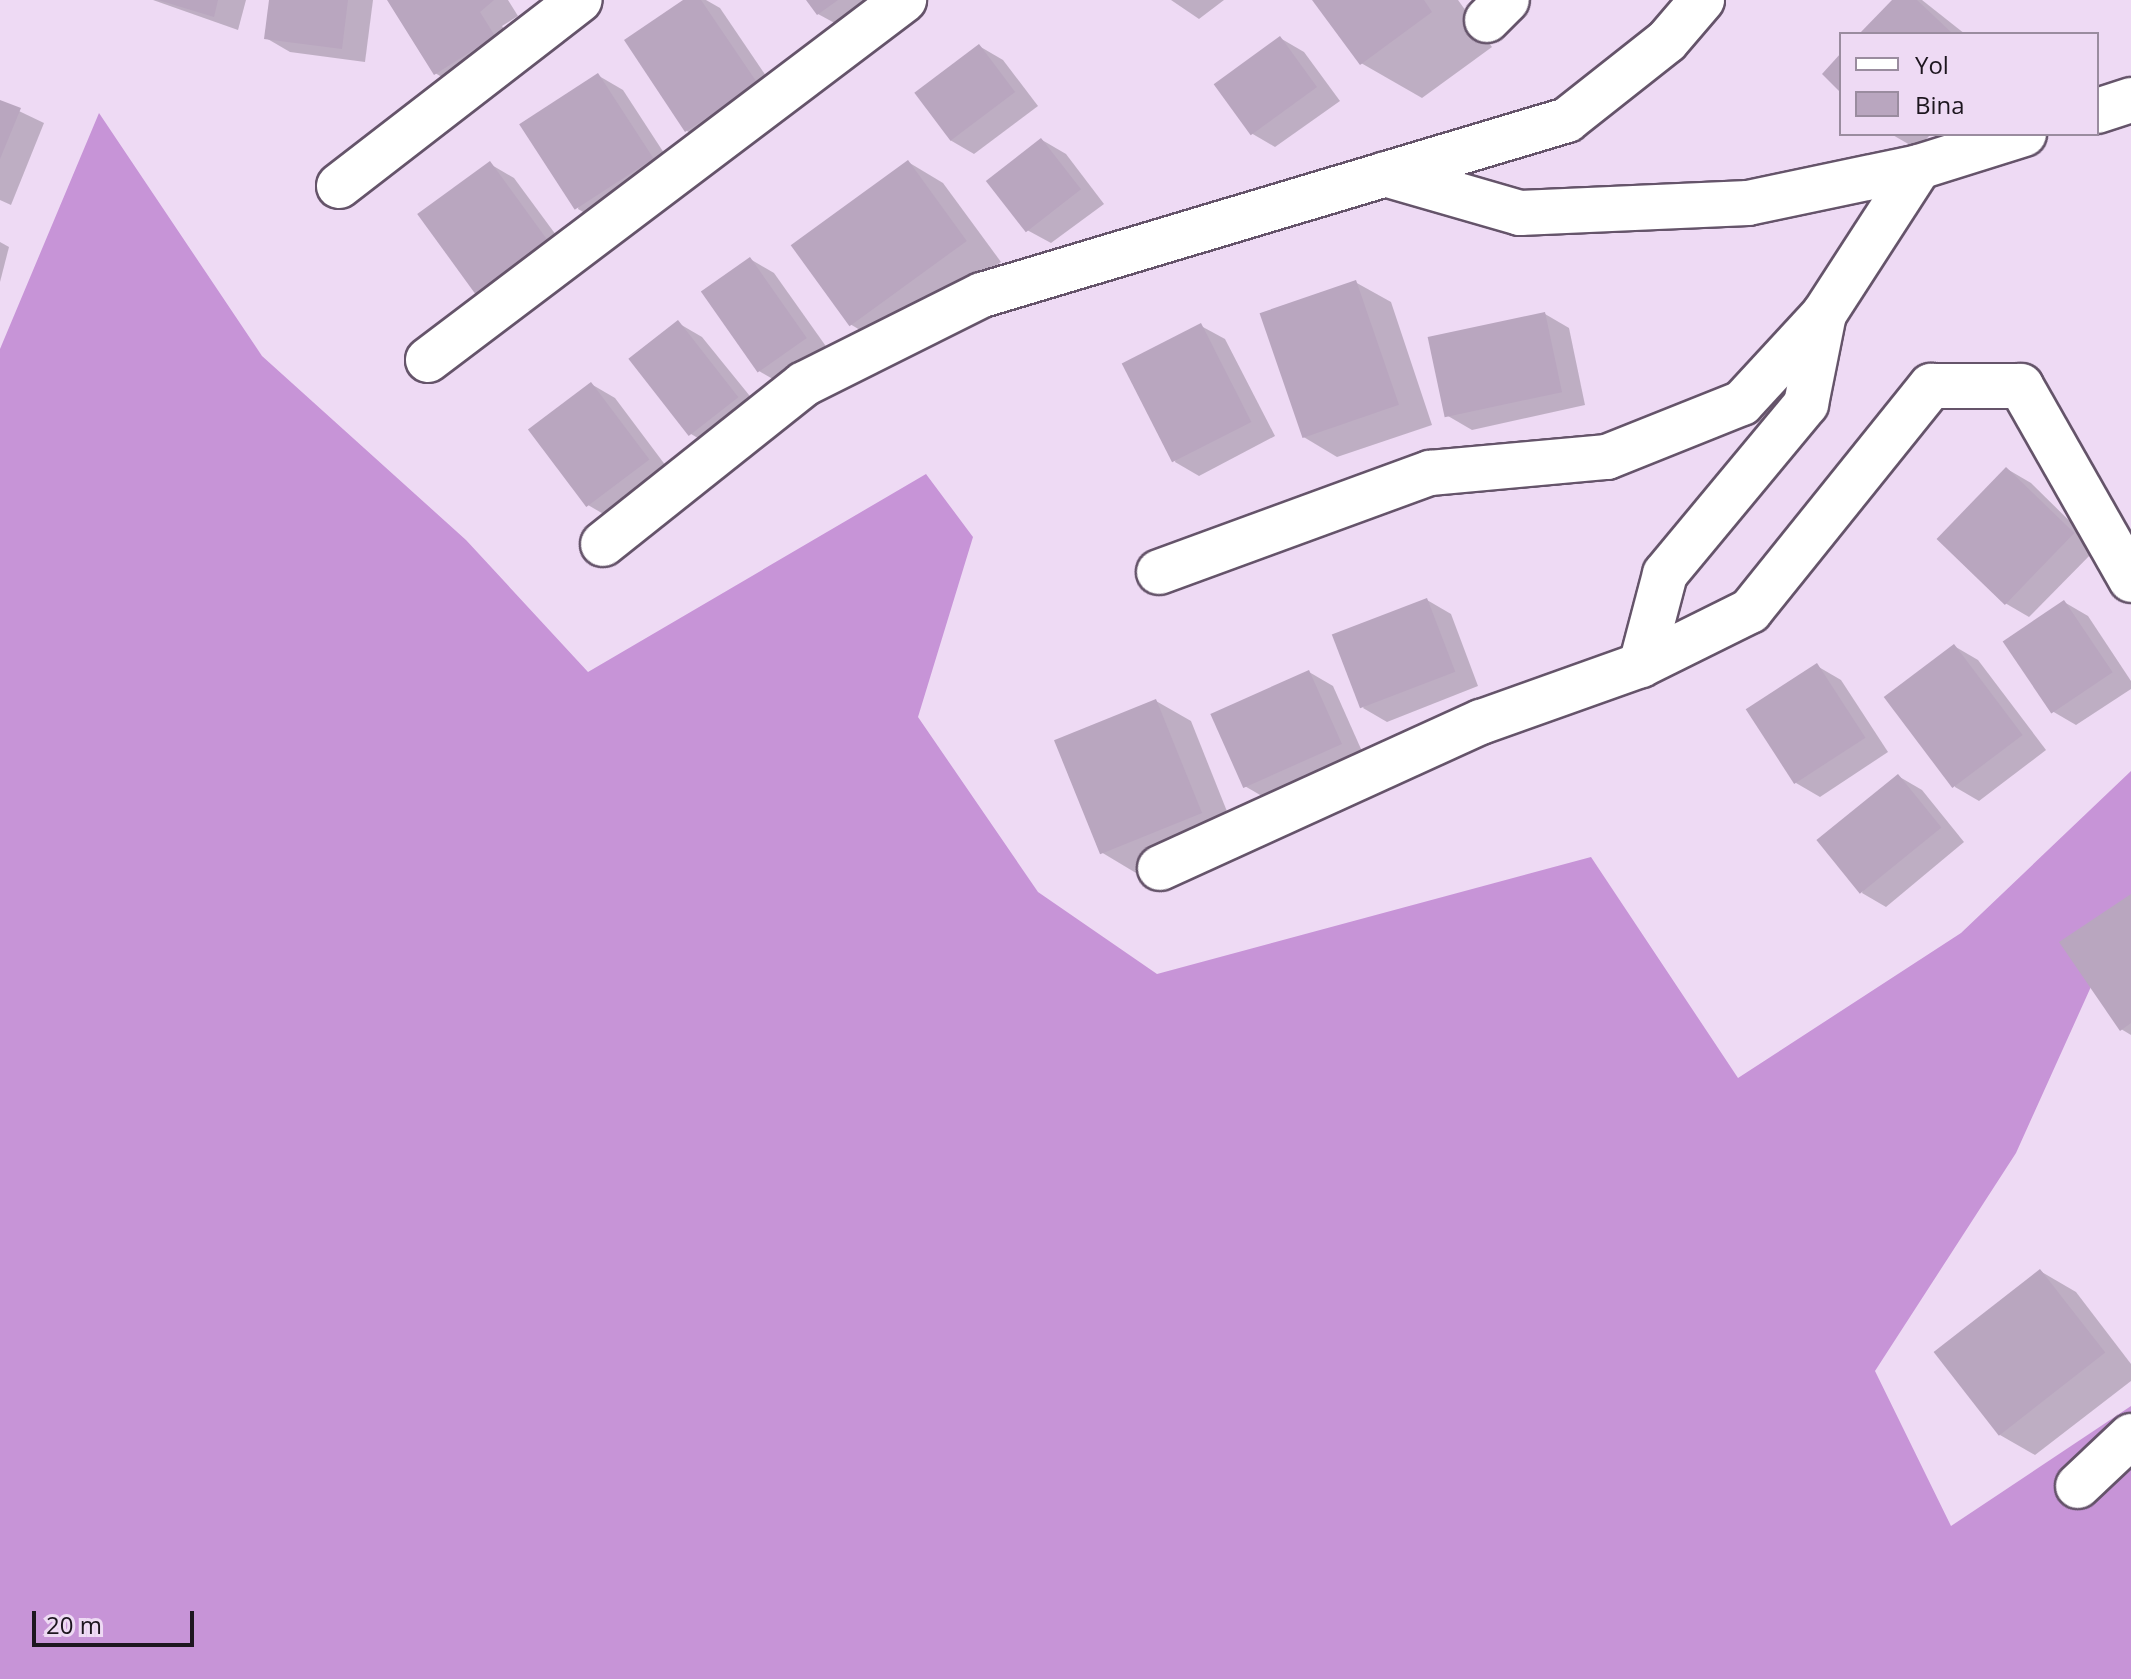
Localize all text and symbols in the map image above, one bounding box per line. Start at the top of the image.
legend [1839,32,2099,136]
text: Yol [1915,48,1949,81]
text: Bina [1915,88,1965,121]
scale bar [36,1595,198,1645]
text: 20 m [46,1608,102,1641]

